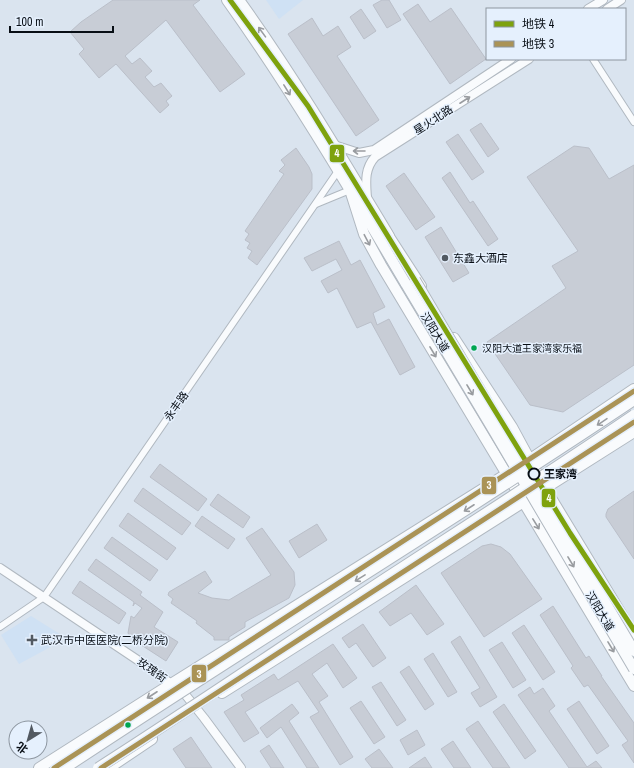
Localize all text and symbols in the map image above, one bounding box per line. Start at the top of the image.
scale bar [10,8,113,34]
legend [486,8,626,60]
text: 100 m [16,14,43,30]
text: 地铁 4 [522,16,555,32]
one-way arrow [258,27,266,38]
text: 地铁 3 [522,36,554,52]
one-way arrow [283,85,292,96]
one-way arrow [459,96,470,104]
street label: 星火北路 [411,102,455,138]
line badge: 4 [329,144,345,163]
text: 4 [334,146,340,160]
one-way arrow [353,147,366,155]
one-way arrow [364,234,372,246]
place label: 东鑫大酒店 [453,251,508,265]
marker: 东鑫大酒店 [440,253,450,263]
street label: 汉阳大道 [418,310,452,354]
place label: 汉阳大道王家湾家乐福 [482,342,582,355]
marker: 汉阳大道王家湾家乐福 [469,343,479,353]
one-way arrow [429,346,437,358]
one-way arrow [466,384,474,396]
street label: 永丰路 [161,388,191,424]
one-way arrow [596,418,607,426]
marker: 王家湾 [527,467,541,481]
place label: 王家湾 [544,467,577,481]
line badge: 3 [481,476,497,495]
text: 3 [486,478,492,492]
line badge: 4 [541,488,556,508]
text: 4 [546,491,552,505]
one-way arrow [464,504,475,512]
one-way arrow [532,518,541,529]
one-way arrow [567,556,575,568]
one-way arrow [354,574,365,582]
street label: 汉阳大道 [583,589,617,633]
place label: 武汉市中医医院(二桥分院) [41,633,168,647]
marker: 武汉市中医医院(二桥分院) [26,634,38,646]
one-way arrow [607,641,615,653]
street label: 玫瑰街 [134,655,170,685]
line badge: 3 [191,664,207,683]
text: 3 [196,667,202,681]
one-way arrow [147,691,158,700]
north arrow [8,720,48,760]
unlabelled marker [123,720,133,730]
text: 北 [13,739,31,757]

